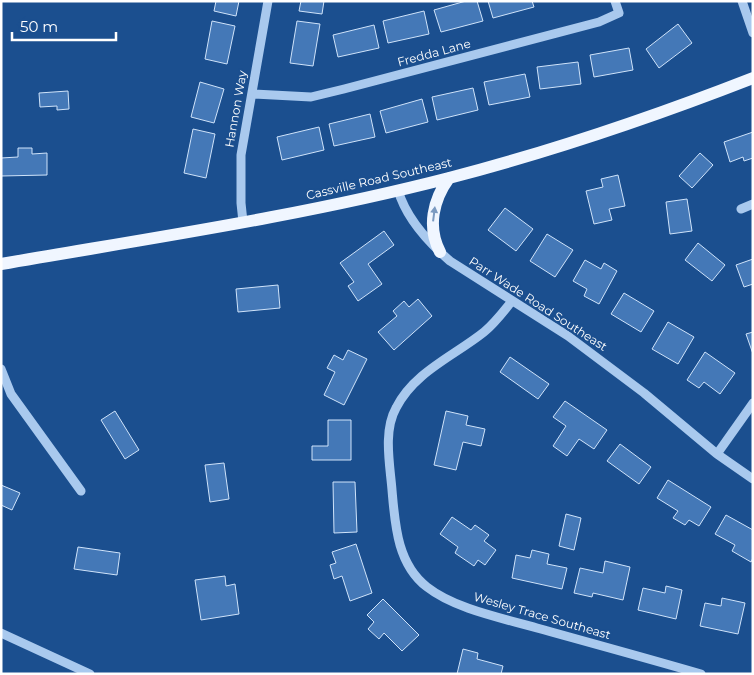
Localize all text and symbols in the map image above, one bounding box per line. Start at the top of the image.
scale bar [12,10,116,42]
text: 50 m [20,17,58,36]
street label: Fredda Lane [396,36,472,70]
street label: Hannon Way [221,69,250,149]
street label: Cassville Road Southeast [305,154,453,203]
one-way arrow [430,206,438,222]
street label: Parr Wade Road Southeast [466,253,610,354]
street label: Wesley Trace Southeast [472,589,612,642]

